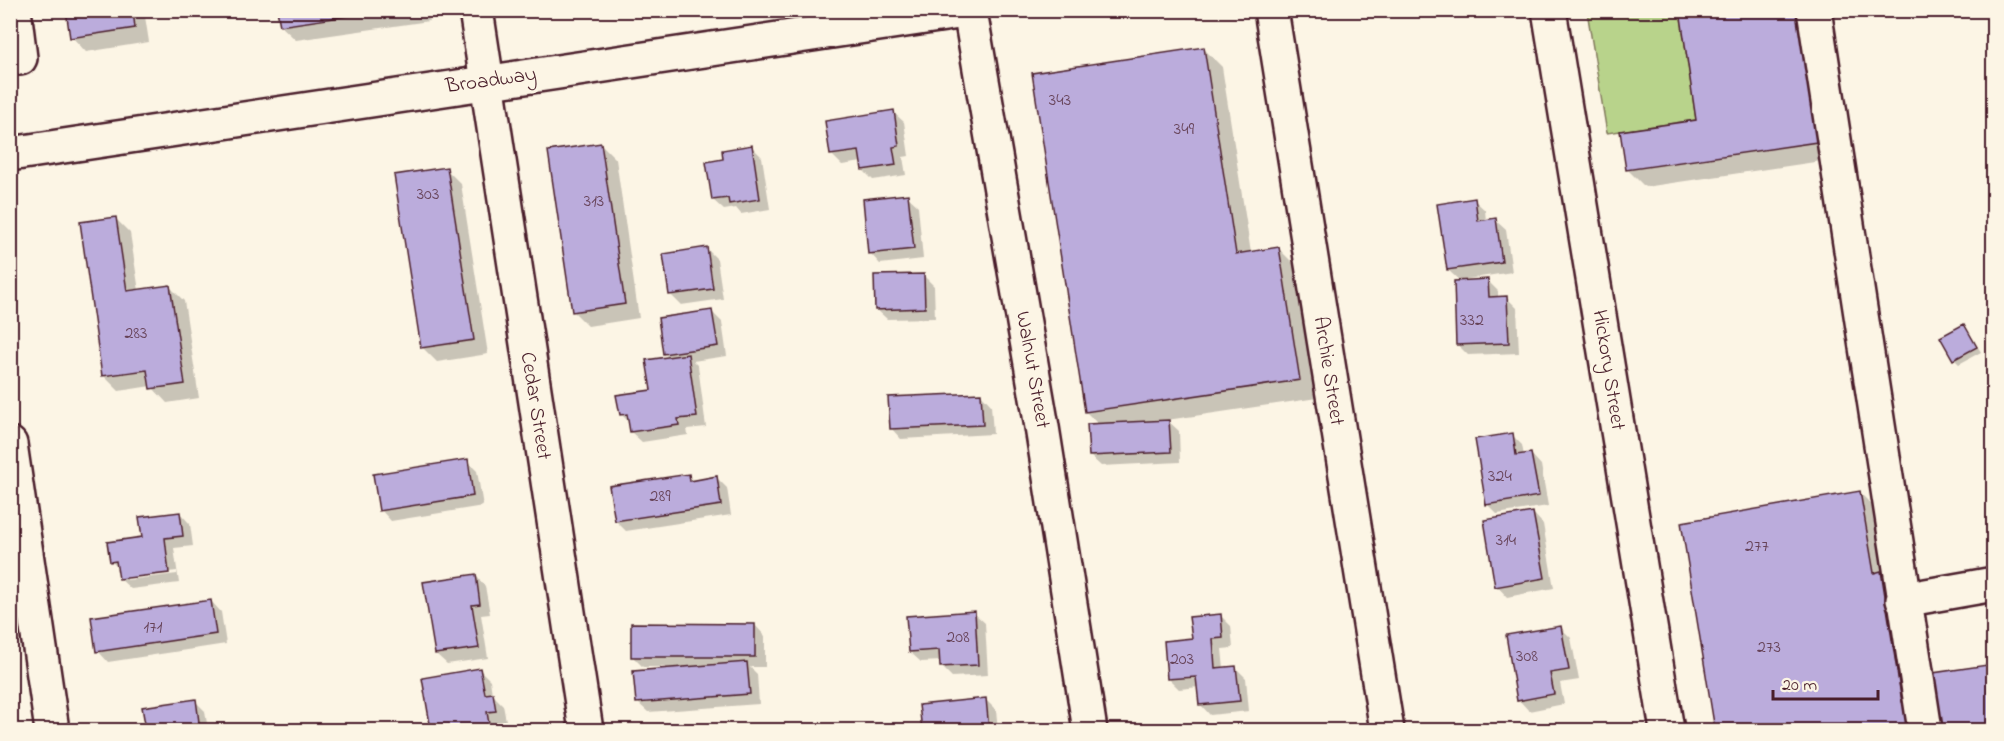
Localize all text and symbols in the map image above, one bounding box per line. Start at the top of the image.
street label: Broadway [443,60,539,104]
house number: 343 [1049,88,1071,114]
house number: 349 [1174,117,1195,143]
house number: 303 [417,182,439,208]
house number: 313 [584,189,604,215]
house number: 332 [1460,308,1484,334]
street label: Hickory Street [1582,308,1632,433]
street label: Walnut Street [1007,309,1057,431]
street label: Archie Street [1305,314,1351,428]
house number: 283 [124,321,148,347]
street label: Cedar Street [512,350,558,462]
house number: 324 [1488,464,1512,490]
house number: 289 [649,484,671,510]
house number: 314 [1496,528,1517,554]
house number: 277 [1745,534,1769,560]
house number: 171 [144,615,163,641]
house number: 208 [946,625,970,651]
house number: 273 [1757,635,1781,661]
house number: 308 [1516,644,1538,670]
house number: 203 [1170,647,1194,673]
scale bar [1773,663,1878,701]
text: 20 m [1782,673,1817,699]

